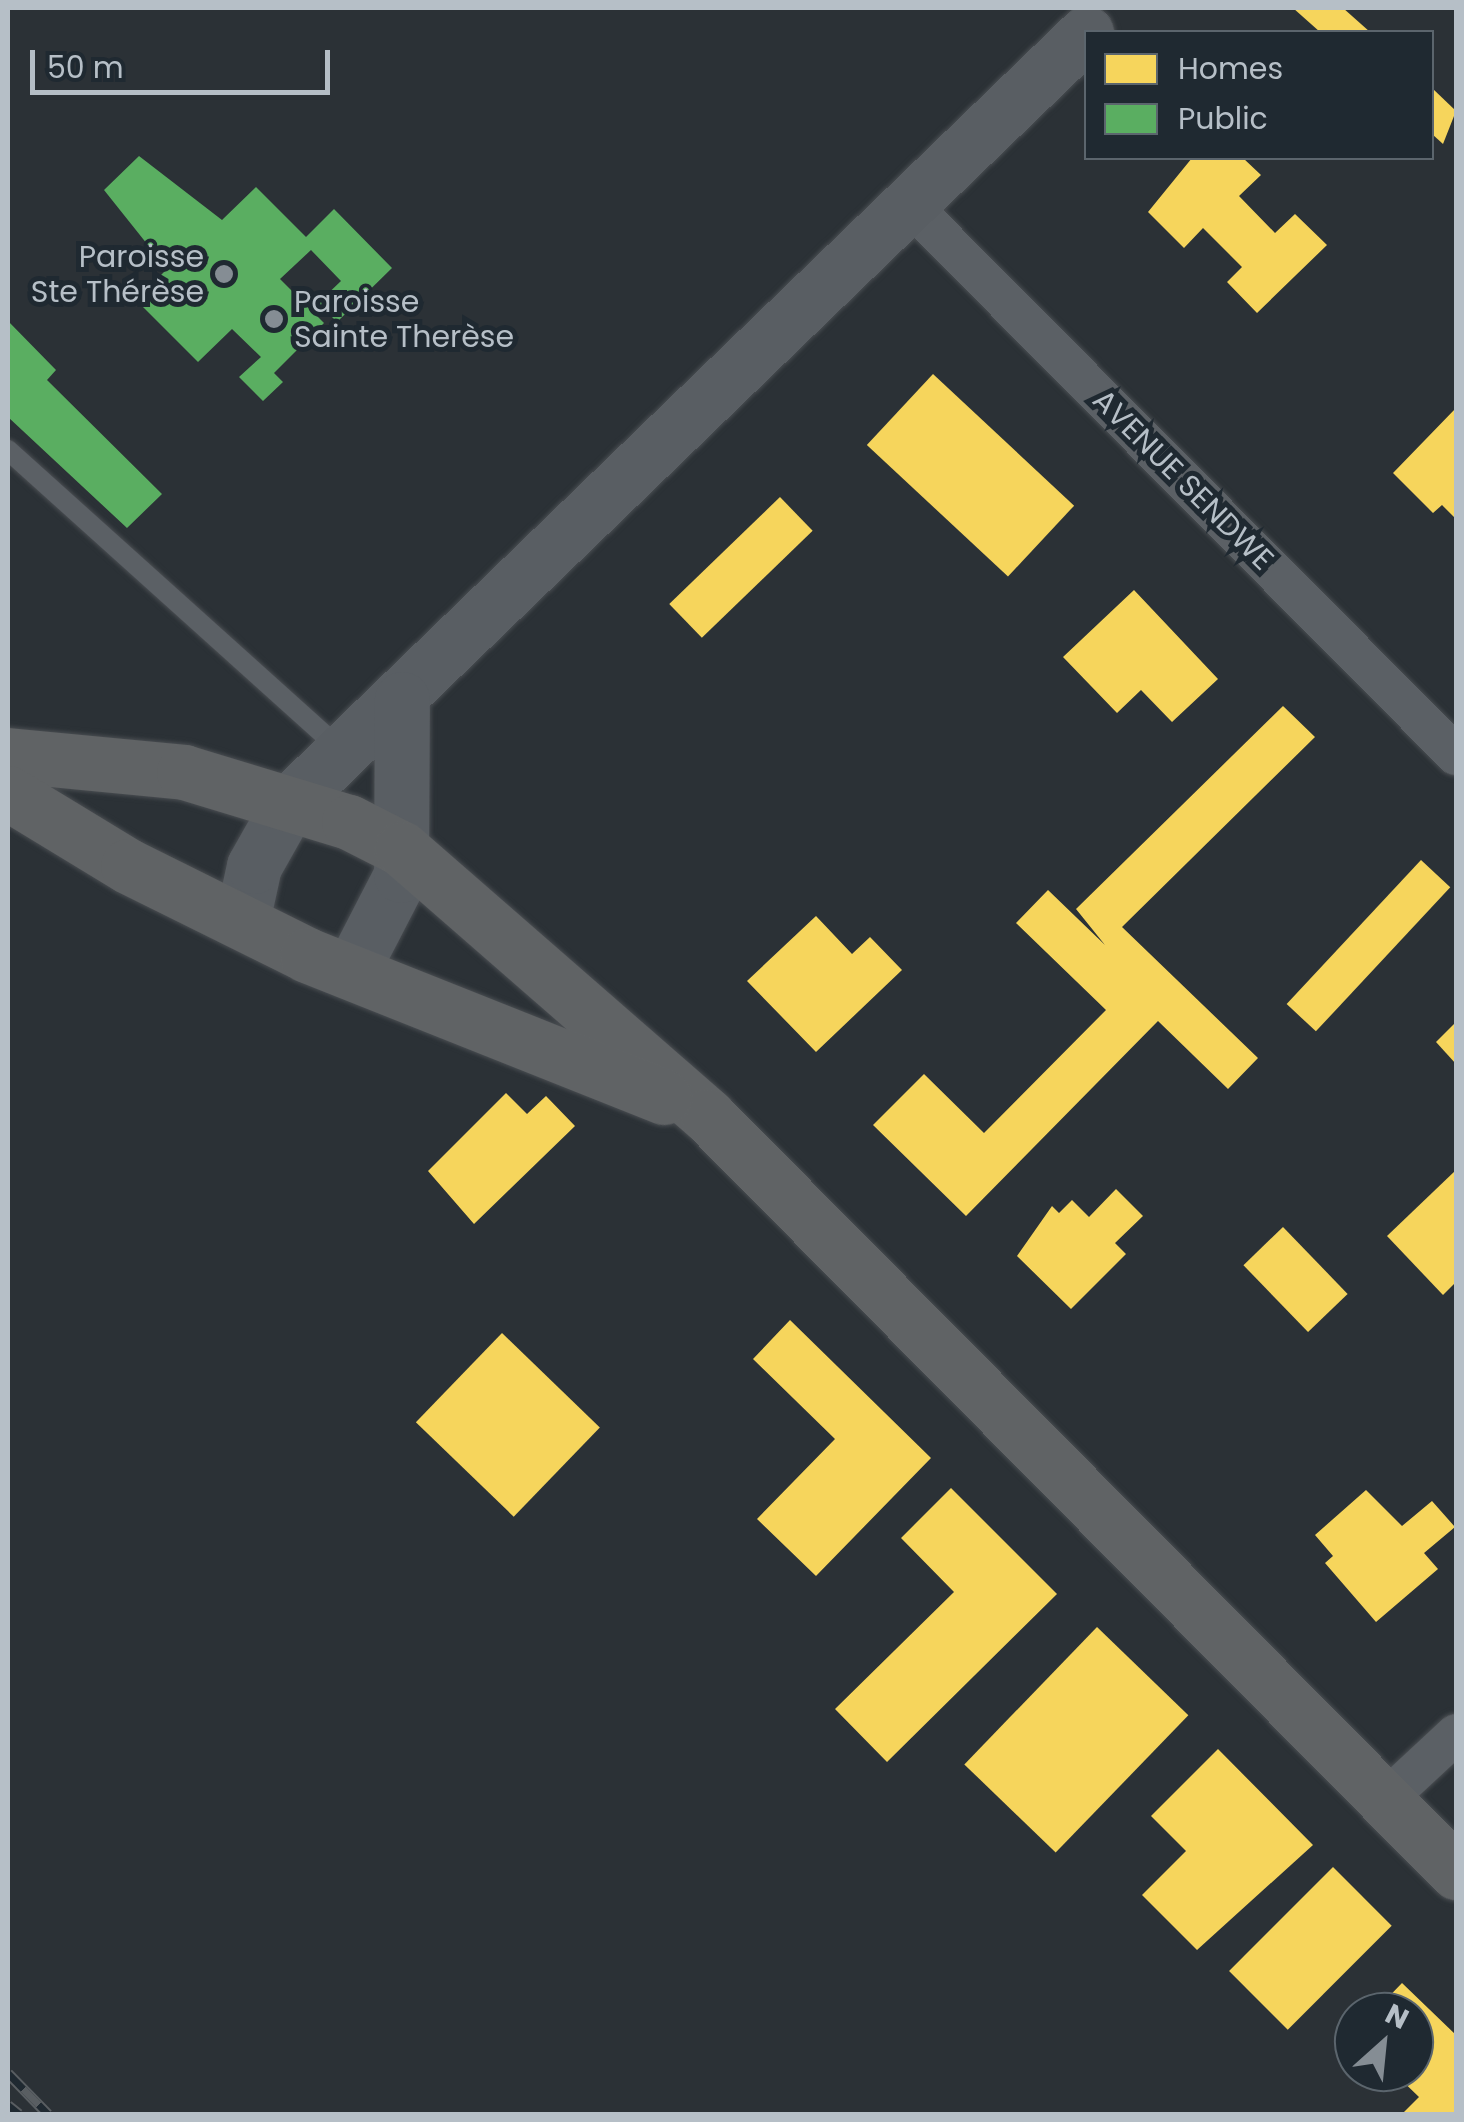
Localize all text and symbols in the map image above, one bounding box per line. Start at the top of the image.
scale bar [35,30,335,92]
legend [1084,30,1434,160]
text: 50 m [47,46,124,89]
text: Homes [1178,47,1283,90]
text: Public [1178,97,1268,140]
place label: Paroisse Ste Thérèse [31,239,204,310]
marker: Paroisse Ste Thérèse [213,263,235,285]
place label: Paroisse Sainte Therèse [294,284,514,354]
marker: Paroisse Sainte Therèse [263,308,285,330]
street label: AVENUE SENDWE [1085,382,1281,578]
north arrow [1334,1992,1434,2092]
text: N [1379,1994,1415,2039]

